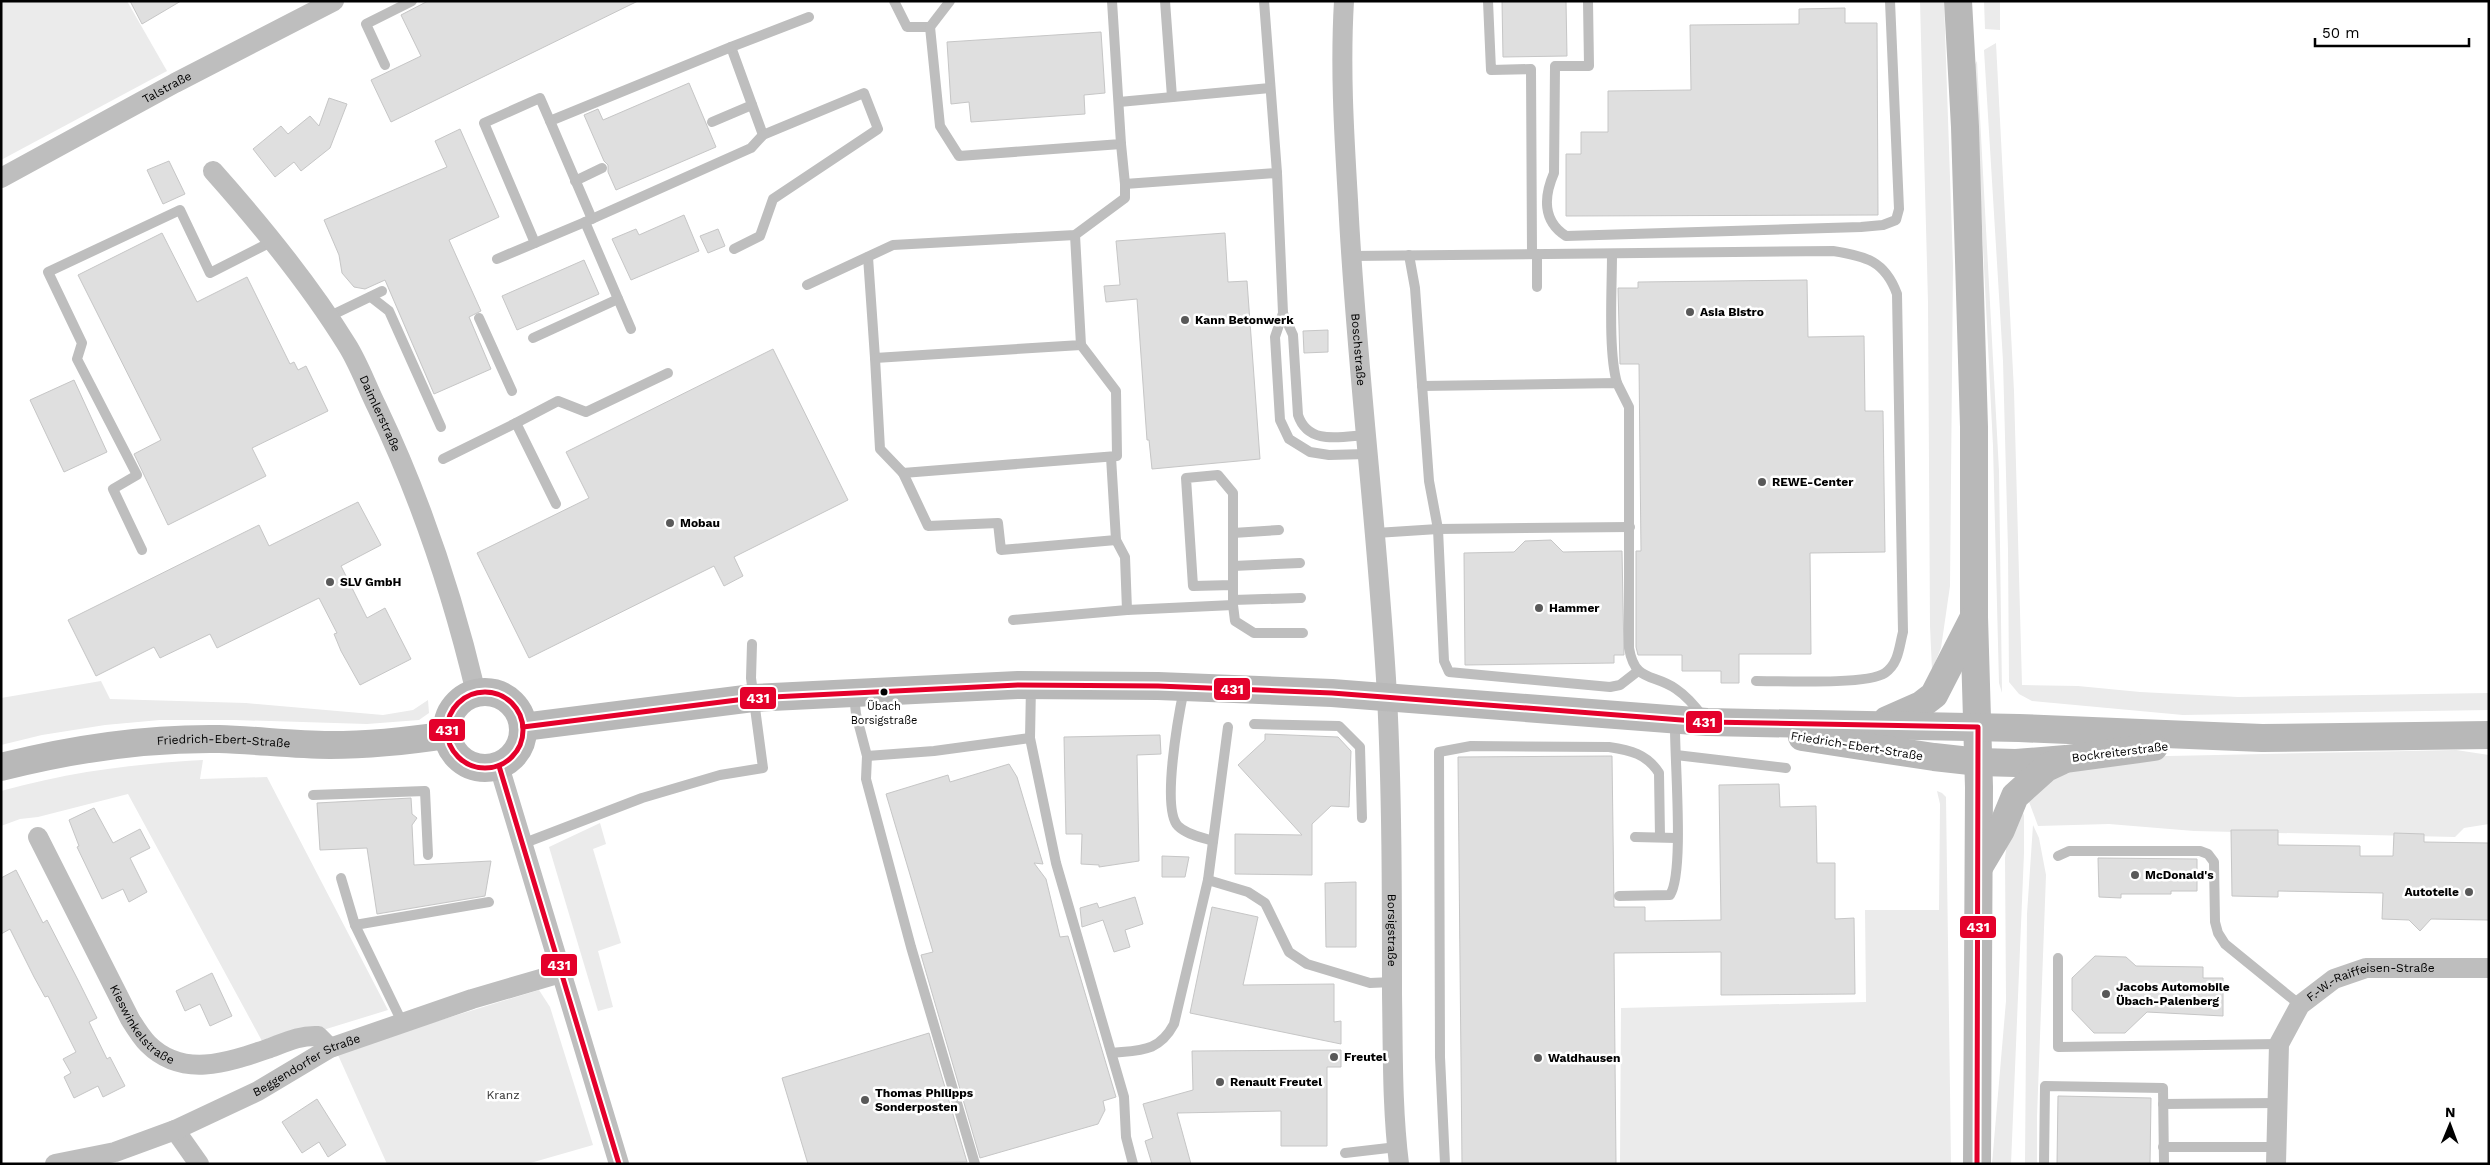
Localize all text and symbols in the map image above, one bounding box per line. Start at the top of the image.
scale bar [2315,15,2469,47]
text: 50 m [2322,24,2359,42]
street label: Talstraße [140,69,194,106]
place label: Asia Bistro [1700,305,1764,319]
marker: Asia Bistro [1684,306,1696,318]
place label: Kann Betonwerk [1195,313,1294,327]
street label: Boschstraße [1348,313,1368,386]
marker: Kann Betonwerk [1179,314,1191,326]
street label: Daimlerstraße [357,373,403,454]
place label: REWE-Center [1772,475,1854,489]
marker: REWE-Center [1756,476,1768,488]
place label: Mobau [680,516,720,530]
marker: Mobau [664,517,676,529]
place label: SLV GmbH [340,575,401,589]
marker: SLV GmbH [324,576,336,588]
place label: Hammer [1549,601,1600,615]
marker: Hammer [1533,602,1545,614]
line badge: 431 [1213,677,1251,701]
text: 431 [1220,681,1244,697]
line badge: 431 [739,686,777,710]
marker: Übach Borsigstraße [879,687,889,697]
text: 431 [746,690,770,706]
place label: Übach Borsigstraße [851,699,917,727]
line badge: 431 [1685,710,1723,734]
text: 431 [1692,714,1716,730]
line badge: 431 [428,718,466,742]
text: 431 [435,722,459,738]
street label: Friedrich-Ebert-Straße [1790,729,1924,763]
street label: Friedrich-Ebert-Straße [156,732,291,750]
street label: Bockreiterstraße [2071,739,2169,765]
place label: McDonald's [2145,868,2214,882]
marker: McDonald's [2129,869,2141,881]
place label: Autoteile [2405,885,2459,899]
marker: Autoteile [2463,886,2475,898]
street label: Borsigstraße [1385,894,1399,967]
line badge: 431 [1959,915,1997,939]
text: 431 [1966,919,1990,935]
line badge: 431 [540,953,578,977]
text: 431 [547,957,571,973]
street label: F.-W.-Raiffeisen-Straße [2304,961,2435,1004]
place label: Jacobs Automobile Übach-Palenberg [2116,980,2230,1008]
street label: Kieswinkelstraße [107,982,176,1067]
marker: Jacobs Automobile Übach-Palenberg [2100,988,2112,1000]
street label: Beggendorfer Straße [250,1031,362,1099]
place label: Freutel [1344,1050,1387,1064]
marker: Freutel [1328,1051,1340,1063]
place label: Waldhausen [1548,1051,1620,1065]
marker: Waldhausen [1532,1052,1544,1064]
place label: Renault Freutel [1230,1075,1322,1089]
marker: Renault Freutel [1214,1076,1226,1088]
place label: Thomas Philipps Sonderposten [875,1086,974,1114]
park label: Kranz [486,1088,520,1102]
marker: Thomas Philipps Sonderposten [859,1094,871,1106]
north arrow [2425,1100,2475,1150]
text: N [2445,1104,2456,1120]

